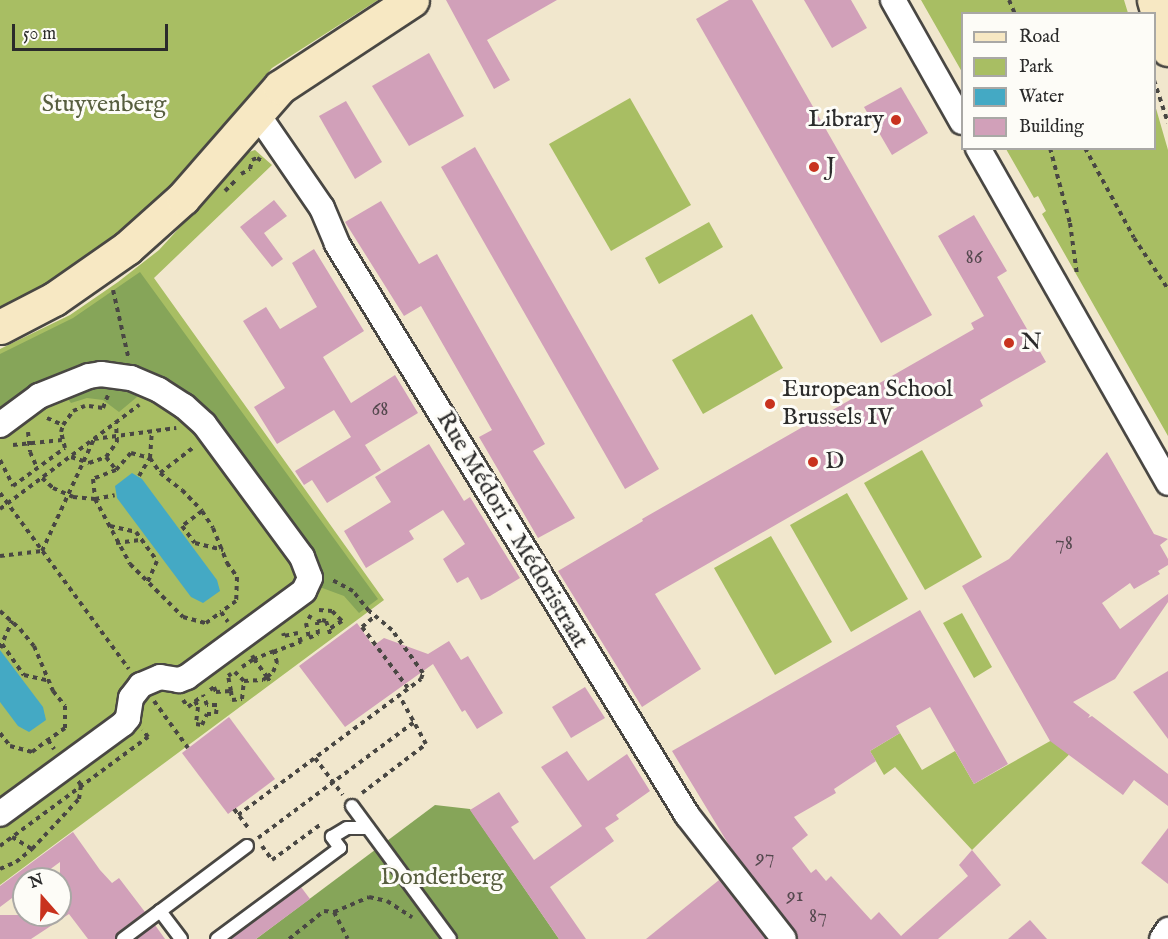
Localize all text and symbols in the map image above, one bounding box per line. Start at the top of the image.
scale bar [15,12,171,50]
legend [961,12,1156,150]
text: 50 m [23,23,56,46]
text: Road [1019,26,1060,49]
text: Park [1019,56,1053,79]
text: Water [1019,86,1064,109]
park label: Stuyvenberg [42,91,166,119]
place label: Library [808,106,884,134]
marker: Library [889,113,903,127]
text: Building [1019,116,1084,139]
place label: J [826,153,836,181]
marker: J [807,160,821,174]
house number: 86 [965,245,983,271]
place label: N [1021,329,1042,357]
marker: N [1002,336,1016,350]
place label: European School Brussels IV [782,376,953,432]
house number: 68 [371,397,389,423]
marker: European School Brussels IV [763,397,777,411]
street label: Rue Médori - Médoristraat [430,406,594,654]
place label: D [825,448,844,476]
marker: D [806,455,820,469]
house number: 78 [1055,531,1073,557]
house number: 97 [756,845,774,871]
park label: Donderberg [380,864,504,892]
north arrow [12,867,72,927]
text: N [27,870,46,894]
house number: 91 [787,883,803,909]
house number: 87 [809,904,827,930]

